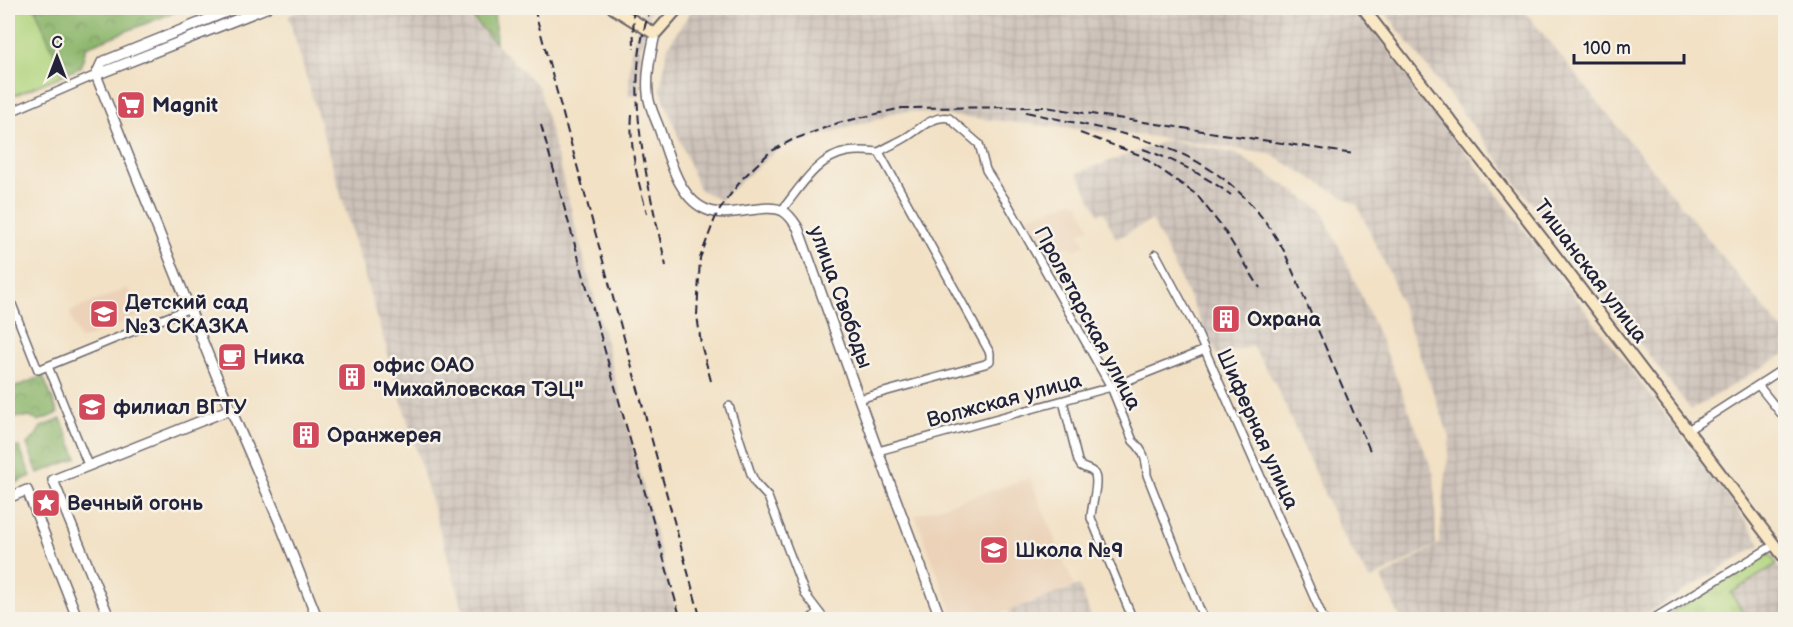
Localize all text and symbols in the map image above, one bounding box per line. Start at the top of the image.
north arrow [27,27,87,87]
scale bar [1574,27,1684,65]
text: С [51,34,63,53]
text: 100 m [1583,38,1631,59]
supermarket icon: Magnit [115,89,147,121]
place label: Magnit [152,93,218,118]
street label: Тишанская улица [1528,195,1653,349]
street label: Пролетарская улица [1029,222,1147,415]
street label: улица Свободы [803,223,878,372]
place label: Детский сад №3 СКАЗКА [125,290,249,339]
school or university icon: Детский сад №3 СКАЗКА [88,298,120,330]
building icon: Охрана [1210,303,1242,335]
place label: Охрана [1247,307,1322,332]
cafe icon: Ника [216,341,248,373]
place label: Ника [253,345,305,370]
street label: Шиферная улица [1211,345,1304,514]
place label: офис ОАО "Михайловская ТЭЦ" [373,353,584,402]
building icon: офис ОАО "Михайловская ТЭЦ" [336,361,368,393]
street label: Волжская улица [924,368,1085,433]
school or university icon: филиал ВГТУ [76,391,108,423]
place label: филиал ВГТУ [113,395,247,420]
building icon: Оранжерея [290,419,322,451]
place label: Оранжерея [327,423,442,448]
place icon: Вечный огонь [30,487,62,519]
place label: Вечный огонь [67,491,203,516]
school or university icon: Школа №9 [978,534,1010,566]
place label: Школа №9 [1015,538,1124,563]

